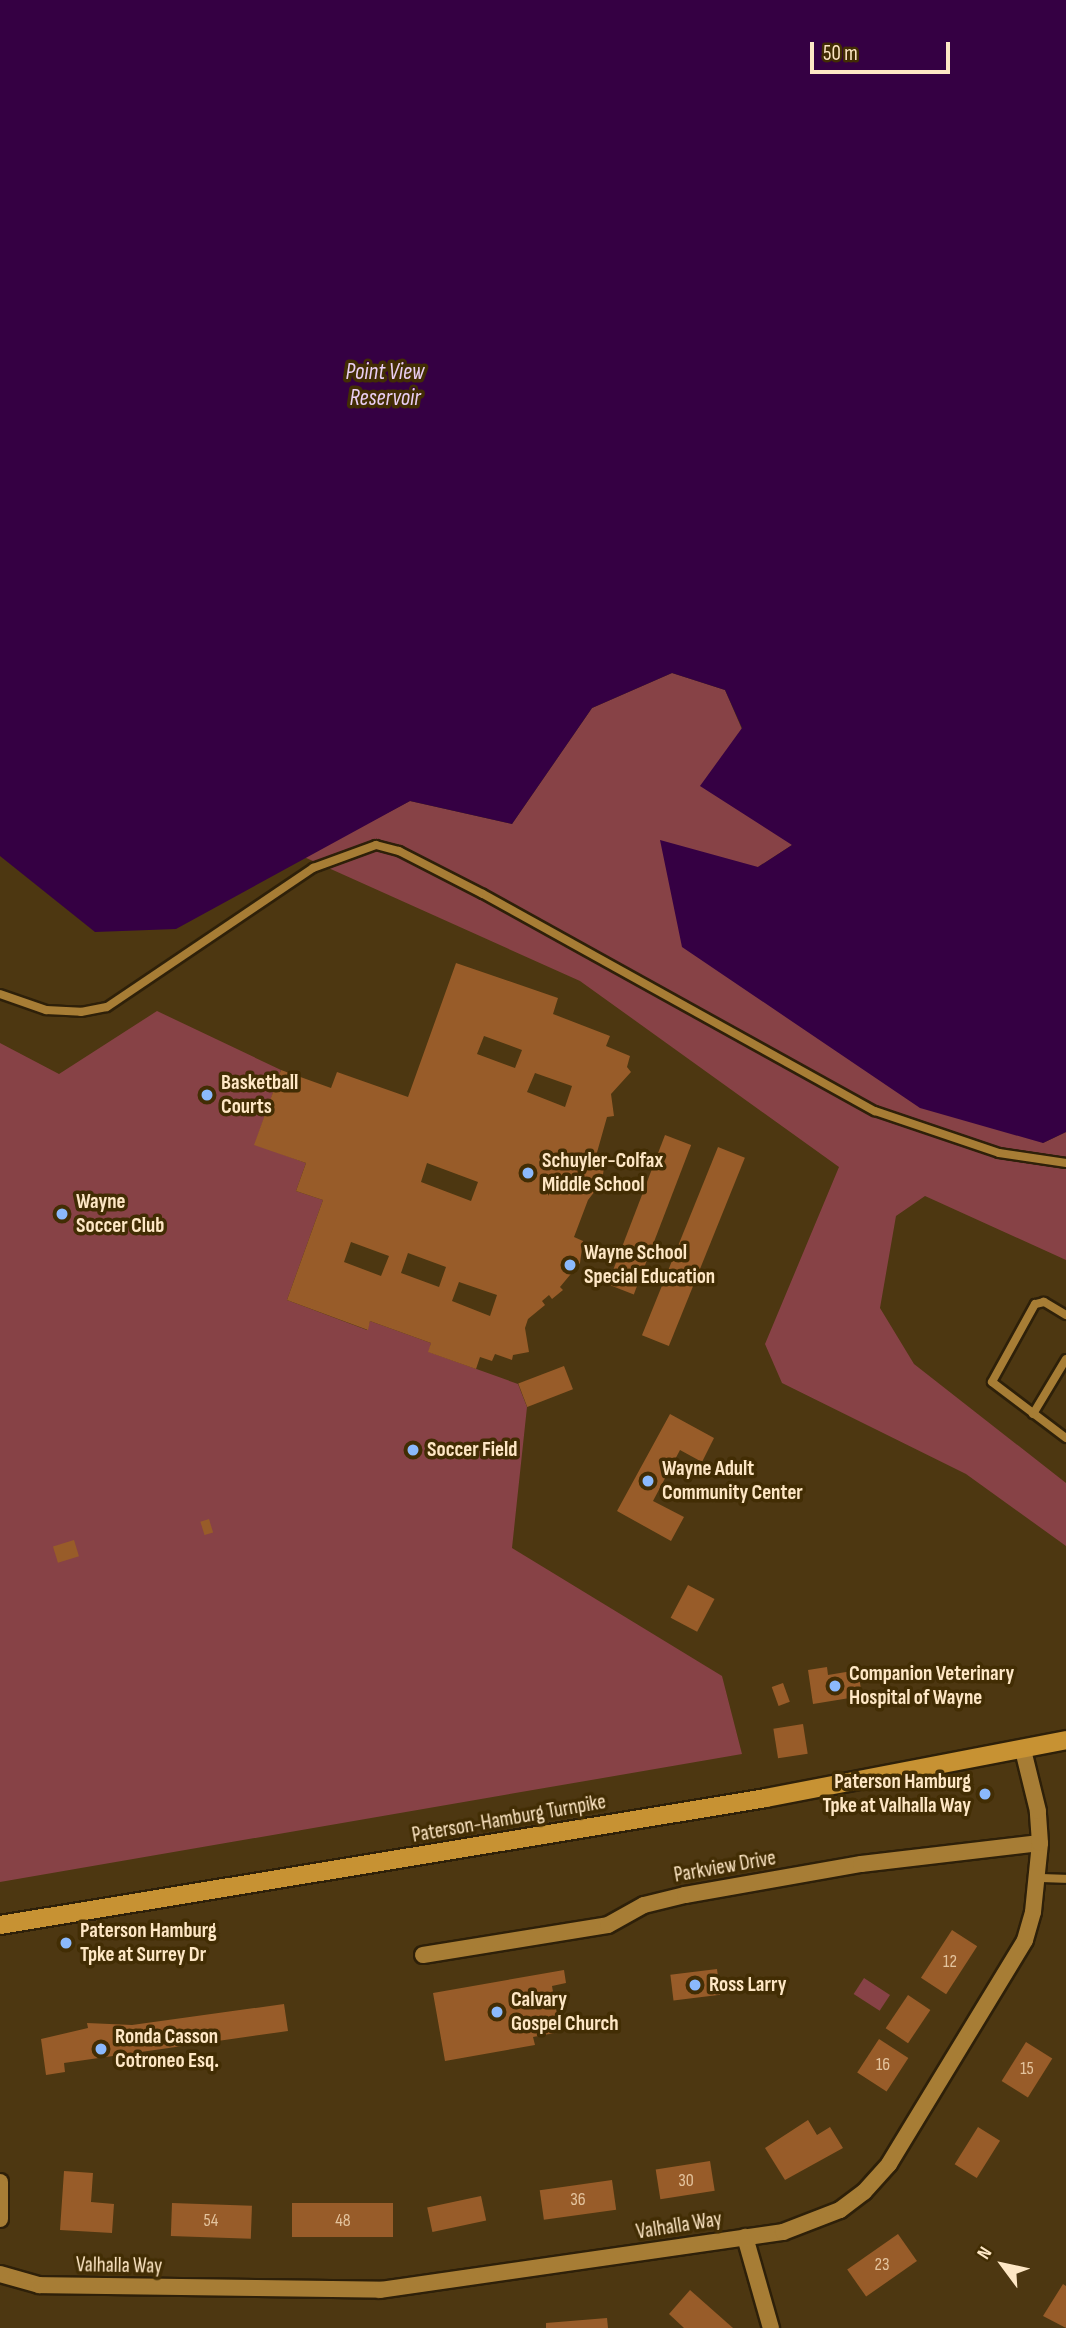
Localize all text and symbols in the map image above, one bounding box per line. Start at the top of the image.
scale bar [814,28,954,72]
text: 50 m [823,41,858,66]
water label: Point View Reservoir [345,358,425,412]
place label: Basketball Courts [221,1070,298,1120]
marker: Basketball Courts [199,1087,215,1103]
place label: Schuyler-Colfax Middle School [542,1148,663,1198]
marker: Schuyler-Colfax Middle School [520,1165,536,1181]
place label: Wayne Soccer Club [76,1189,164,1239]
marker: Wayne Soccer Club [54,1206,70,1222]
place label: Wayne School Special Education [584,1240,715,1290]
marker: Wayne School Special Education [562,1257,578,1273]
place label: Soccer Field [427,1437,517,1463]
marker: Soccer Field [405,1442,421,1458]
place label: Wayne Adult Community Center [662,1456,803,1506]
marker: Wayne Adult Community Center [640,1473,656,1489]
place label: Companion Veterinary Hospital of Wayne [849,1661,1014,1711]
marker: Companion Veterinary Hospital of Wayne [827,1678,843,1694]
place label: Paterson Hamburg Tpke at Valhalla Way [823,1769,971,1819]
marker: Paterson Hamburg Tpke at Valhalla Way [977,1786,993,1802]
street label: Paterson-Hamburg Turnpike [410,1790,608,1848]
street label: Parkview Drive [672,1846,778,1888]
place label: Paterson Hamburg Tpke at Surrey Dr [80,1918,217,1968]
marker: Paterson Hamburg Tpke at Surrey Dr [58,1935,74,1951]
house number: 12 [943,1951,957,1973]
place label: Ross Larry [709,1972,786,1998]
marker: Ross Larry [687,1977,703,1993]
place label: Calvary Gospel Church [511,1987,619,2037]
marker: Calvary Gospel Church [489,2004,505,2020]
place label: Ronda Casson Cotroneo Esq. [115,2024,219,2074]
marker: Ronda Casson Cotroneo Esq. [93,2041,109,2057]
house number: 16 [876,2054,890,2076]
house number: 15 [1020,2058,1034,2080]
house number: 30 [678,2170,694,2192]
house number: 36 [570,2189,586,2211]
street label: Valhalla Way [634,2207,724,2245]
house number: 54 [204,2210,218,2232]
house number: 48 [335,2210,351,2232]
north arrow [968,2230,1038,2300]
text: N [973,2243,997,2264]
street label: Valhalla Way [76,2253,162,2279]
house number: 23 [875,2254,889,2276]

